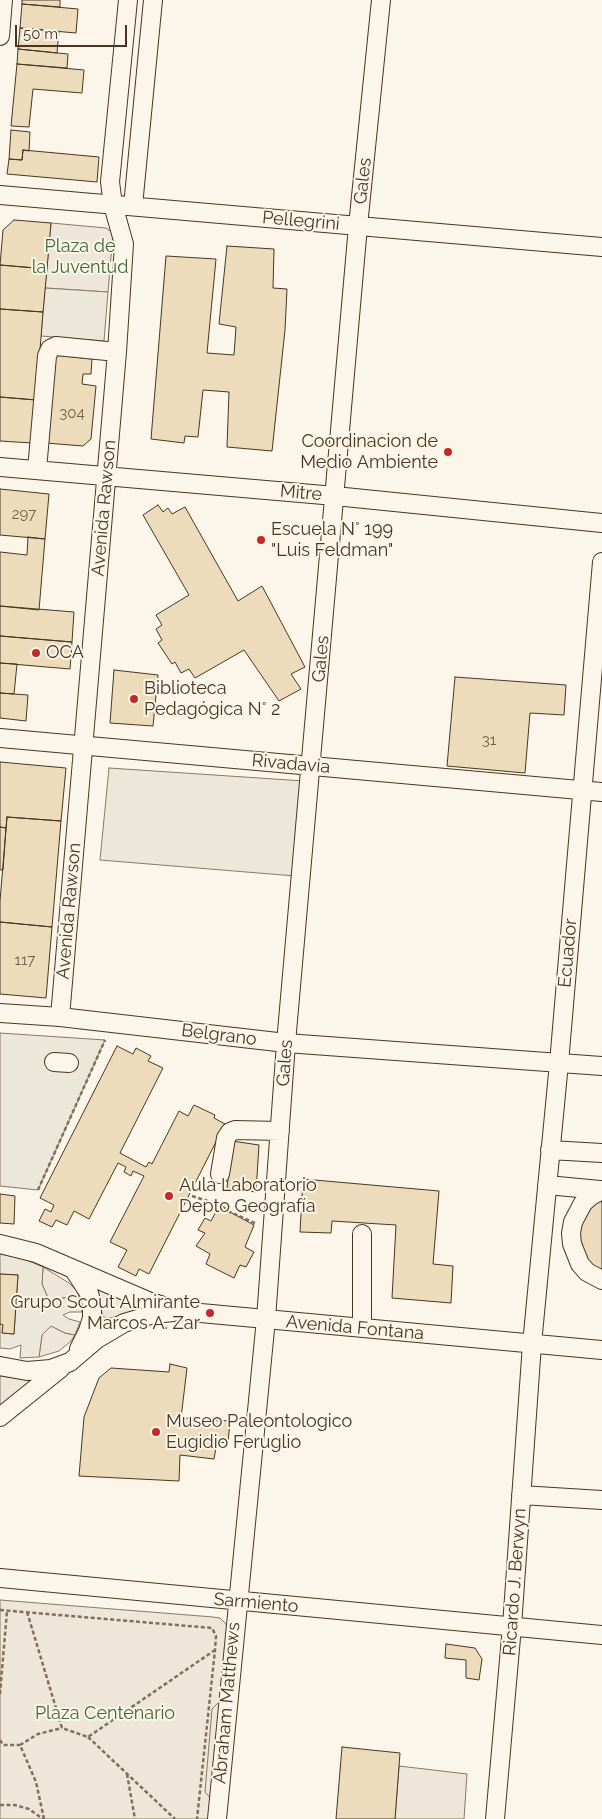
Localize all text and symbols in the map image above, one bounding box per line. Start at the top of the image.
scale bar [18,15,130,47]
text: 50 m [23,25,58,43]
street label: Gales [350,157,376,205]
street label: Pellegrini [261,207,341,235]
park label: Plaza de la Juventud [32,236,128,278]
house number: 304 [59,404,85,422]
place label: Coordinacion de Medio Ambiente [300,431,438,474]
street label: Avenida Rawson [87,439,121,577]
marker: Coordinacion de Medio Ambiente [442,446,454,458]
street label: Mitre [279,480,323,506]
house number: 297 [12,505,36,523]
place label: Escuela N° 199 "Luis Feldman" [271,519,393,562]
marker: Escuela N° 199 "Luis Feldman" [255,534,267,546]
street label: Gales [308,635,334,683]
place label: OCA [46,642,84,664]
marker: OCA [30,647,42,659]
place label: Biblioteca Pedagógica N° 2 [144,678,280,721]
marker: Biblioteca Pedagógica N° 2 [128,693,140,705]
house number: 31 [482,731,496,749]
street label: Rivadavia [251,750,331,778]
street label: Avenida Rawson [52,842,86,980]
street label: Ecuador [554,918,582,988]
house number: 117 [15,951,35,969]
street label: Belgrano [180,1020,258,1050]
street label: Gales [273,1039,297,1087]
place label: Aula Laboratorio Depto Geografía [179,1175,317,1218]
marker: Aula Laboratorio Depto Geografía [163,1190,175,1202]
place label: Grupo Scout Almirante Marcos A. Zar [10,1292,200,1335]
marker: Grupo Scout Almirante Marcos A. Zar [204,1307,216,1319]
street label: Avenida Fontana [285,1311,425,1345]
place label: Museo Paleontologico Eugidio Feruglio [166,1411,352,1454]
marker: Museo Paleontologico Eugidio Feruglio [150,1426,162,1438]
street label: Ricardo J. Berwyn [499,1507,531,1657]
street label: Sarmiento [213,1589,299,1617]
street label: Abraham Matthews [209,1621,245,1785]
park label: Plaza Centenario [35,1703,175,1725]

